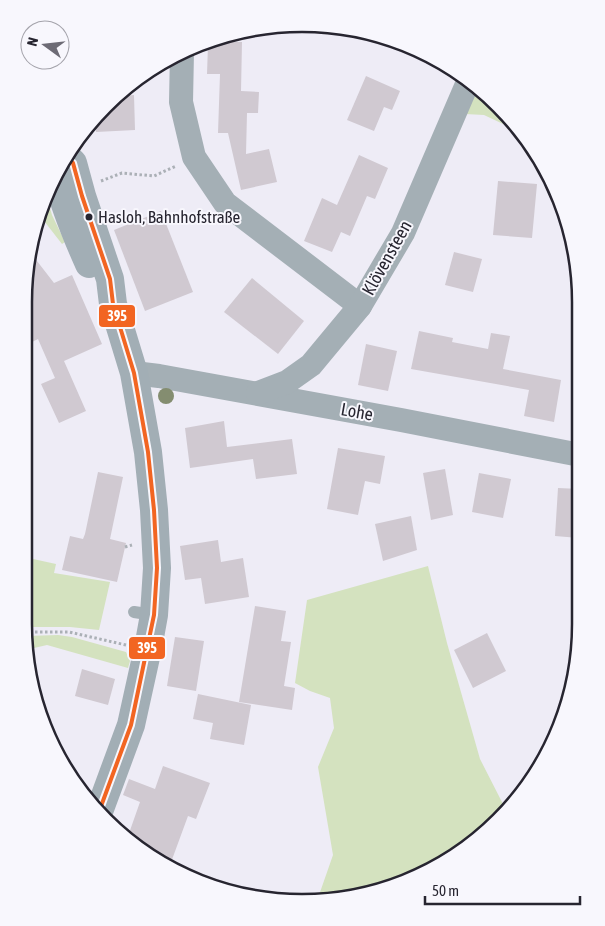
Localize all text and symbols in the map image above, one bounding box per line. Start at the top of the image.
north arrow [20,20,70,70]
text: N [24,36,41,48]
place label: Hasloh, Bahnhofstraße [98,207,241,227]
marker: Hasloh, Bahnhofstraße [84,212,94,222]
street label: Klövensteen [357,217,416,299]
line badge: 395 [98,304,136,328]
text: 395 [107,308,127,324]
street label: Lohe [339,398,375,425]
line badge: 395 [128,636,166,660]
text: 395 [137,640,157,656]
scale bar [425,874,580,906]
text: 50 m [432,882,459,899]

